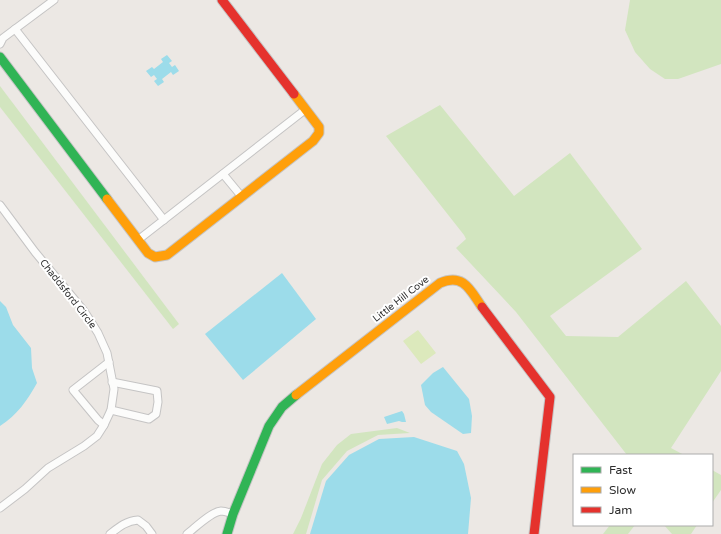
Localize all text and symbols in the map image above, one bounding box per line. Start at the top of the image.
street label: Chaddsford Circle [37,257,99,331]
street label: Little Hill Cove [371,273,432,325]
legend [573,454,713,526]
text: Fast [609,463,633,477]
text: Slow [609,483,636,497]
text: Jam [609,503,632,517]

